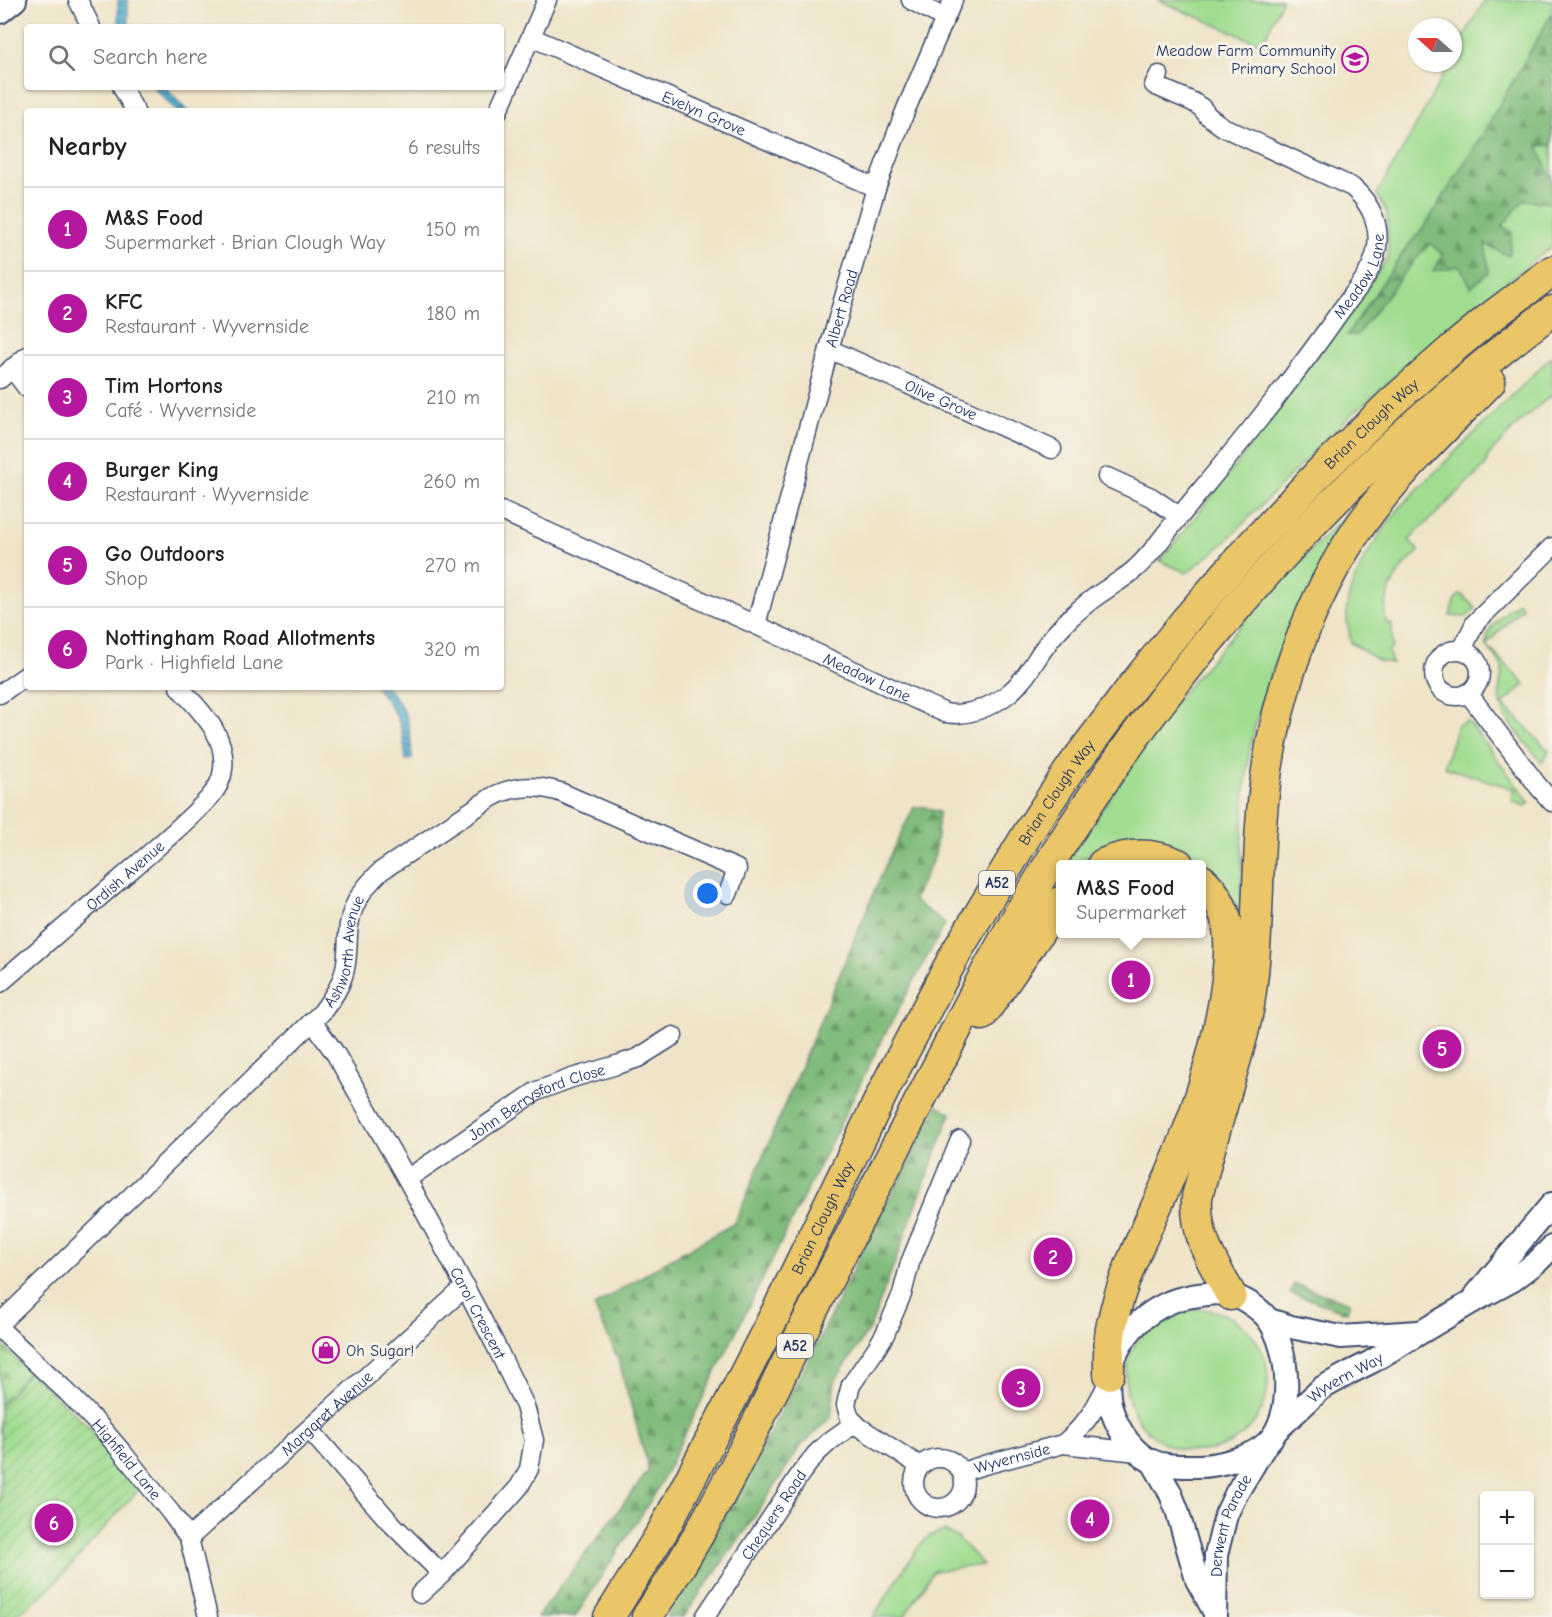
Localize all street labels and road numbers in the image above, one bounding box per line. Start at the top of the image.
street label: Evelyn Grove [659,88,748,140]
street label: Meadow Lane [1330,234,1388,322]
street label: Albert Road [822,267,862,350]
street label: Brian Clough Way [1321,375,1423,473]
street label: Olive Grove [902,376,980,424]
street label: Meadow Lane [820,650,913,706]
street label: Brian Clough Way [1015,736,1099,849]
street label: Ordish Avenue [83,837,168,915]
road number: A52 [979,871,1015,895]
street label: Ashworth Avenue [320,892,368,1011]
street label: John Berrysford Close [465,1061,607,1145]
street label: Brian Clough Way [788,1158,858,1277]
street label: Carol Crescent [446,1264,509,1362]
road number: A52 [777,1334,813,1358]
street label: Wyvern Way [1304,1349,1387,1407]
street label: Margaret Avenue [278,1368,377,1460]
street label: Highfield Lane [88,1416,165,1503]
street label: Wyvernside [972,1440,1052,1478]
street label: Chequers Road [738,1467,810,1563]
street label: Derwent Parade [1208,1471,1256,1577]

